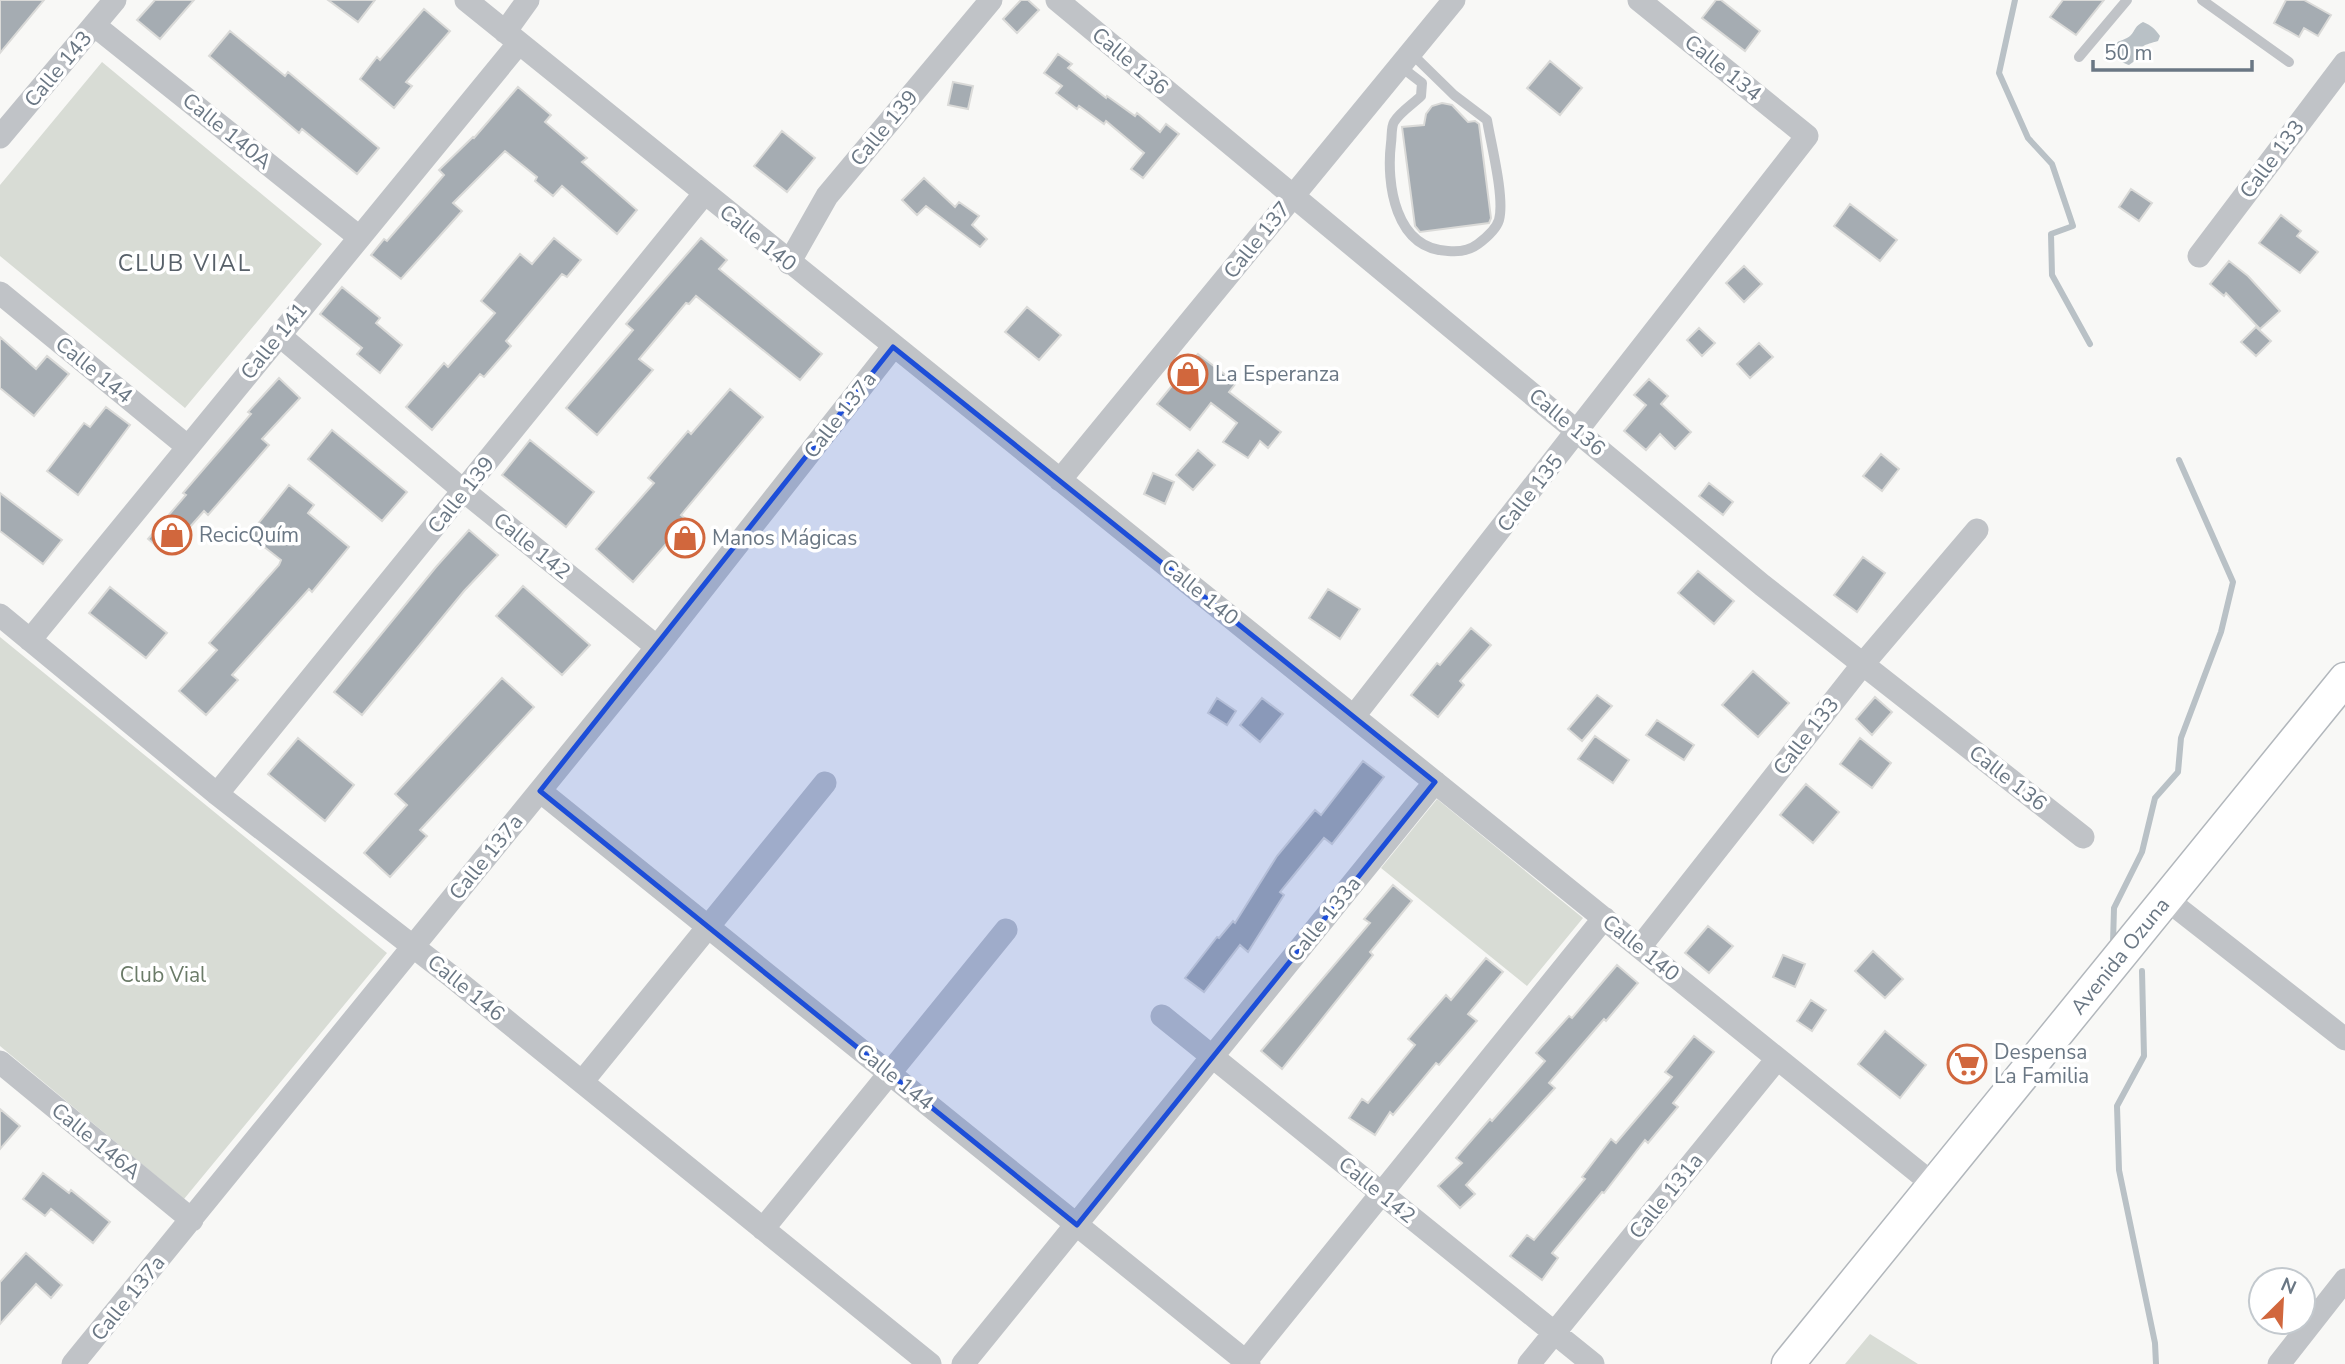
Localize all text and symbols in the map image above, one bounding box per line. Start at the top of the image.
street label: Calle 136 [1086,21,1174,101]
street label: Calle 143 [18,25,98,113]
street label: Calle 134 [1679,28,1767,108]
scale bar [2093,28,2252,72]
text: 50 m [2104,39,2153,67]
street label: Calle 139 [844,84,924,172]
street label: Calle 140A [177,86,277,176]
street label: Calle 133 [2233,114,2311,204]
street label: Calle 137 [1217,196,1297,284]
street label: Calle 140 [714,198,802,278]
district label: CLUB VIAL [118,248,252,279]
street label: Calle 141 [234,297,314,385]
street label: Calle 144 [50,330,138,410]
shop icon: La Esperanza [1167,353,1209,395]
place label: La Esperanza [1215,360,1340,388]
street label: Calle 137a [797,366,883,464]
street label: Calle 136 [1523,382,1611,462]
street label: Calle 135 [1491,448,1569,538]
street label: Calle 139 [421,451,501,539]
street label: Calle 142 [488,506,576,586]
shop icon: RecicQuím [151,514,193,556]
shop icon: Manos Mágicas [664,517,706,559]
place label: RecicQuím [199,521,299,549]
place label: Manos Mágicas [712,524,857,552]
street label: Calle 140 [1156,552,1244,632]
street label: Calle 133 [1767,691,1845,781]
street label: Calle 136 [1963,739,2053,817]
street label: Calle 137a [443,808,529,906]
street label: Calle 133a [1281,870,1367,968]
street label: Avenida Ozuna [2064,892,2176,1020]
street label: Calle 140 [1597,908,1685,988]
street label: Calle 146 [422,948,510,1028]
park label: Club Vial [120,961,207,989]
street label: Calle 144 [851,1037,939,1117]
place label: Despensa La Familia [1994,1038,2089,1090]
supermarket icon: Despensa La Familia [1946,1043,1988,1085]
street label: Calle 146A [46,1096,146,1186]
street label: Calle 131a [1623,1147,1709,1245]
street label: Calle 142 [1333,1150,1421,1230]
street label: Calle 137a [85,1249,171,1347]
north arrow [2247,1266,2317,1336]
text: N [2277,1272,2300,1301]

